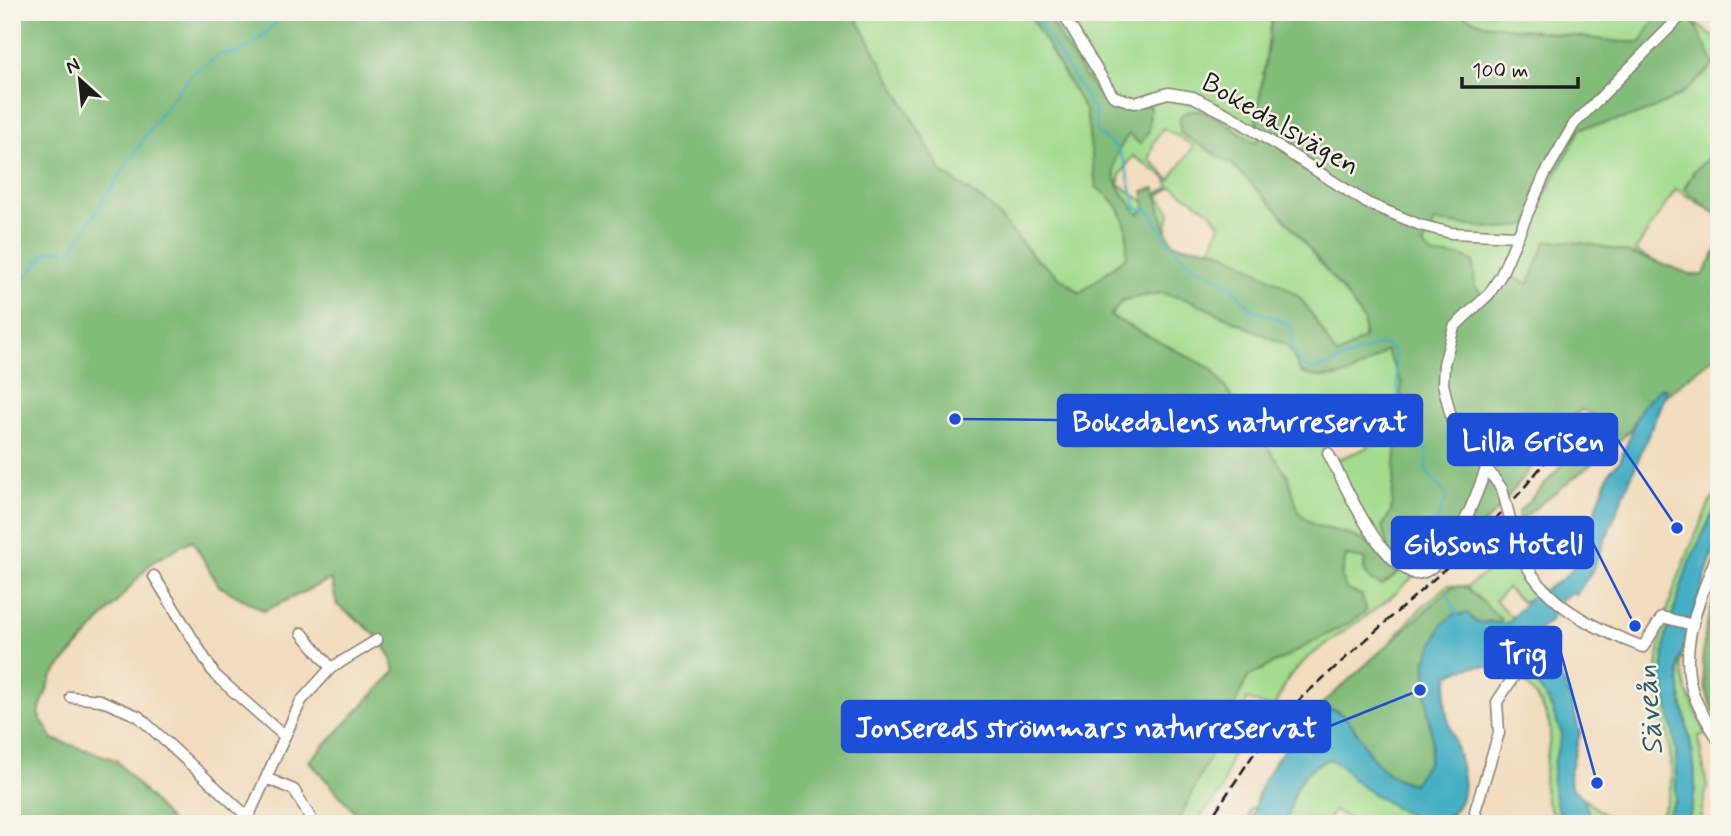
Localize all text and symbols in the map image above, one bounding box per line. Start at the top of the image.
north arrow [46,46,116,116]
scale bar [1462,46,1577,90]
text: N [62,52,84,80]
text: 100 m [1472,57,1528,85]
street label: Bokedalsvägen [1194,65,1366,185]
callout: Bokedalens naturreservat [1058,395,1422,446]
text: Bokedalens naturreservat [1072,403,1408,442]
callout: Lilla Grisen [1448,414,1617,465]
text: Lilla Grisen [1462,422,1604,461]
callout: Gibsons Hotell [1392,517,1593,568]
text: Gibsons Hotell [1403,525,1583,564]
callout: Trig [1485,627,1561,678]
text: Trig [1499,635,1547,677]
water label: Säveån [1627,663,1673,757]
callout: Jonsereds strömmars naturreservat [842,701,1330,752]
text: Jonsereds strömmars naturreservat [855,709,1317,748]

